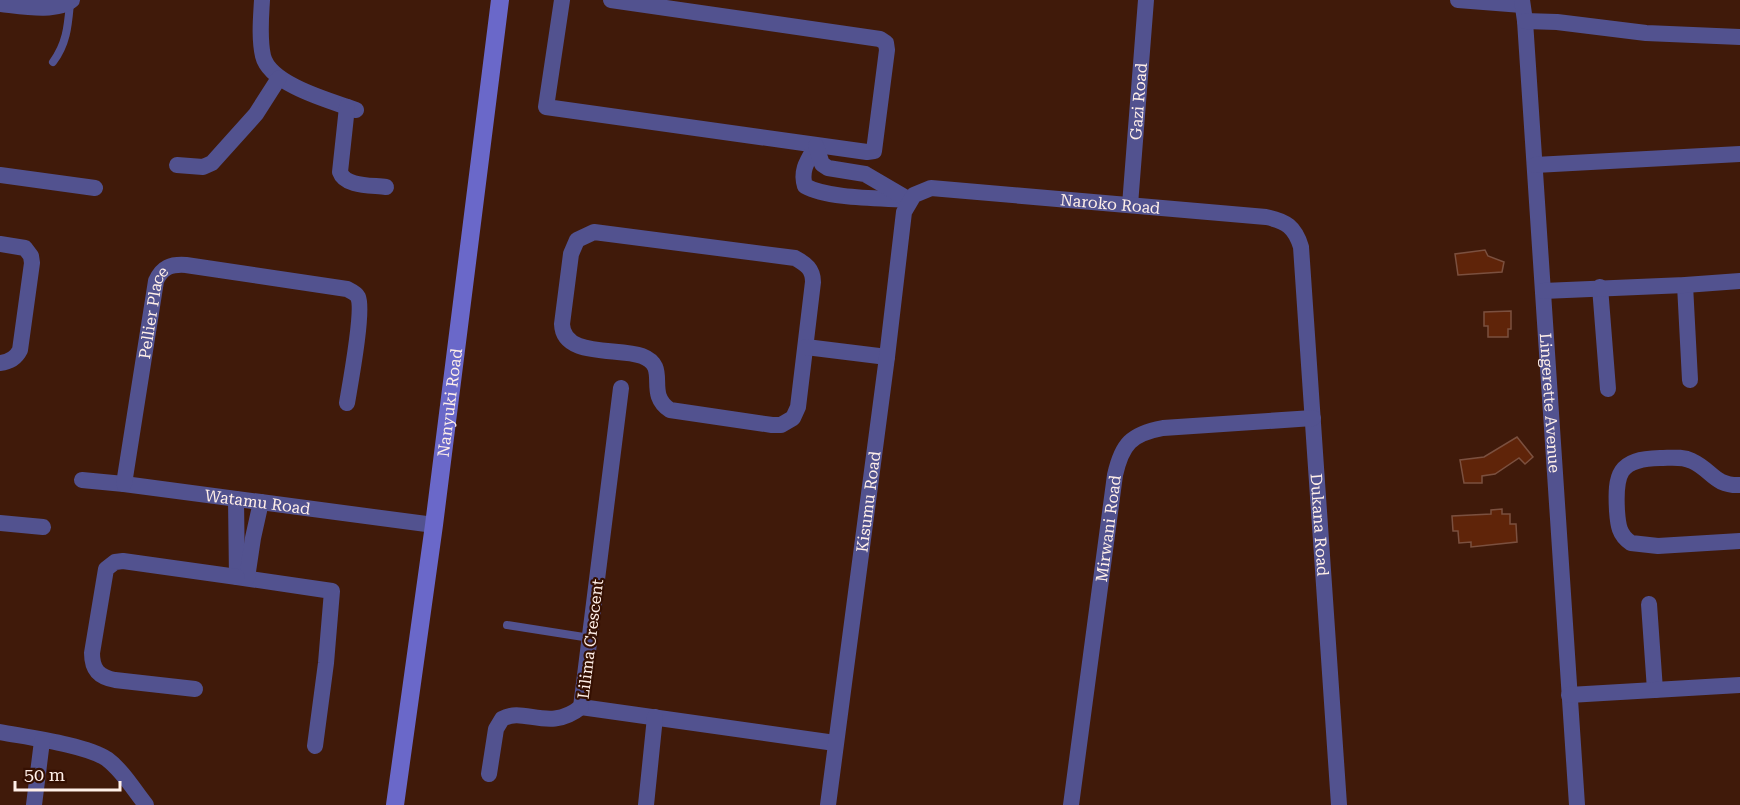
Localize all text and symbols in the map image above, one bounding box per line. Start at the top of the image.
street label: Gazi Road [1126,62,1151,141]
street label: Naroko Road [1059,190,1161,218]
street label: Pellier Place [135,262,172,360]
street label: Lingerette Avenue [1536,332,1564,474]
street label: Nanyuki Road [434,347,466,458]
street label: Kisumu Road [852,450,885,554]
street label: Dukana Road [1306,473,1332,577]
street label: Mirwani Road [1092,474,1125,583]
street label: Watamu Road [204,486,312,519]
street label: Lilima Crescent [574,578,607,700]
scale bar [15,754,120,792]
text: 50 m [24,764,65,785]

